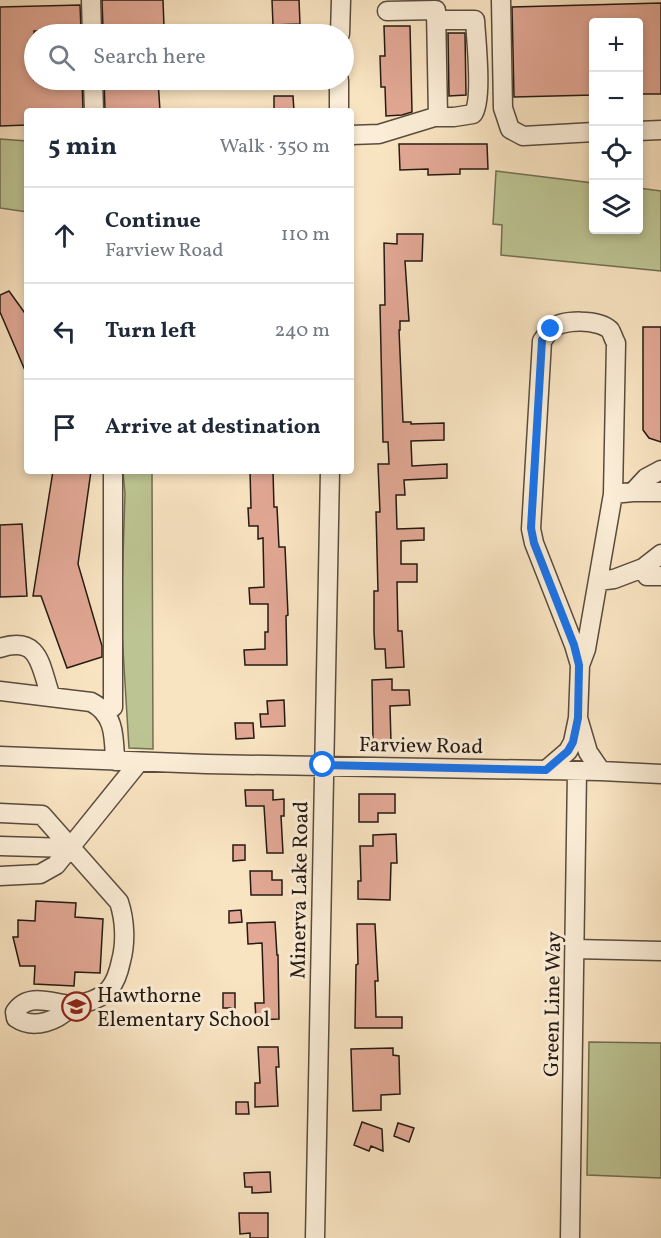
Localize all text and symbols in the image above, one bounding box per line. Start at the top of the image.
map controls [589,18,643,234]
button: + [589,18,643,72]
search box [24,24,354,90]
icon: search [45,41,78,74]
text: Search here [93,42,206,73]
button: − [589,72,643,126]
button: locate [589,126,643,180]
text: 5 min [48,129,117,165]
text: Walk · 350 m [219,133,330,161]
button: layers [589,180,643,234]
text: Continue [105,206,201,237]
icon: ahead [48,219,81,252]
text: 110 m [281,221,330,249]
text: Farview Road [105,237,223,265]
icon: left [48,315,81,348]
route end [537,315,563,341]
text: Turn left [105,316,196,347]
text: 240 m [275,317,330,345]
icon: arrive [48,411,81,444]
text: Arrive at destination [105,412,321,443]
street label: Farview Road [359,731,483,762]
route start [309,751,335,777]
street label: Minerva Lake Road [284,801,317,979]
street label: Green Line Way [538,930,569,1077]
place label: Hawthorne Elementary School [97,982,270,1035]
school or university icon: Hawthorne Elementary School [60,991,92,1023]

